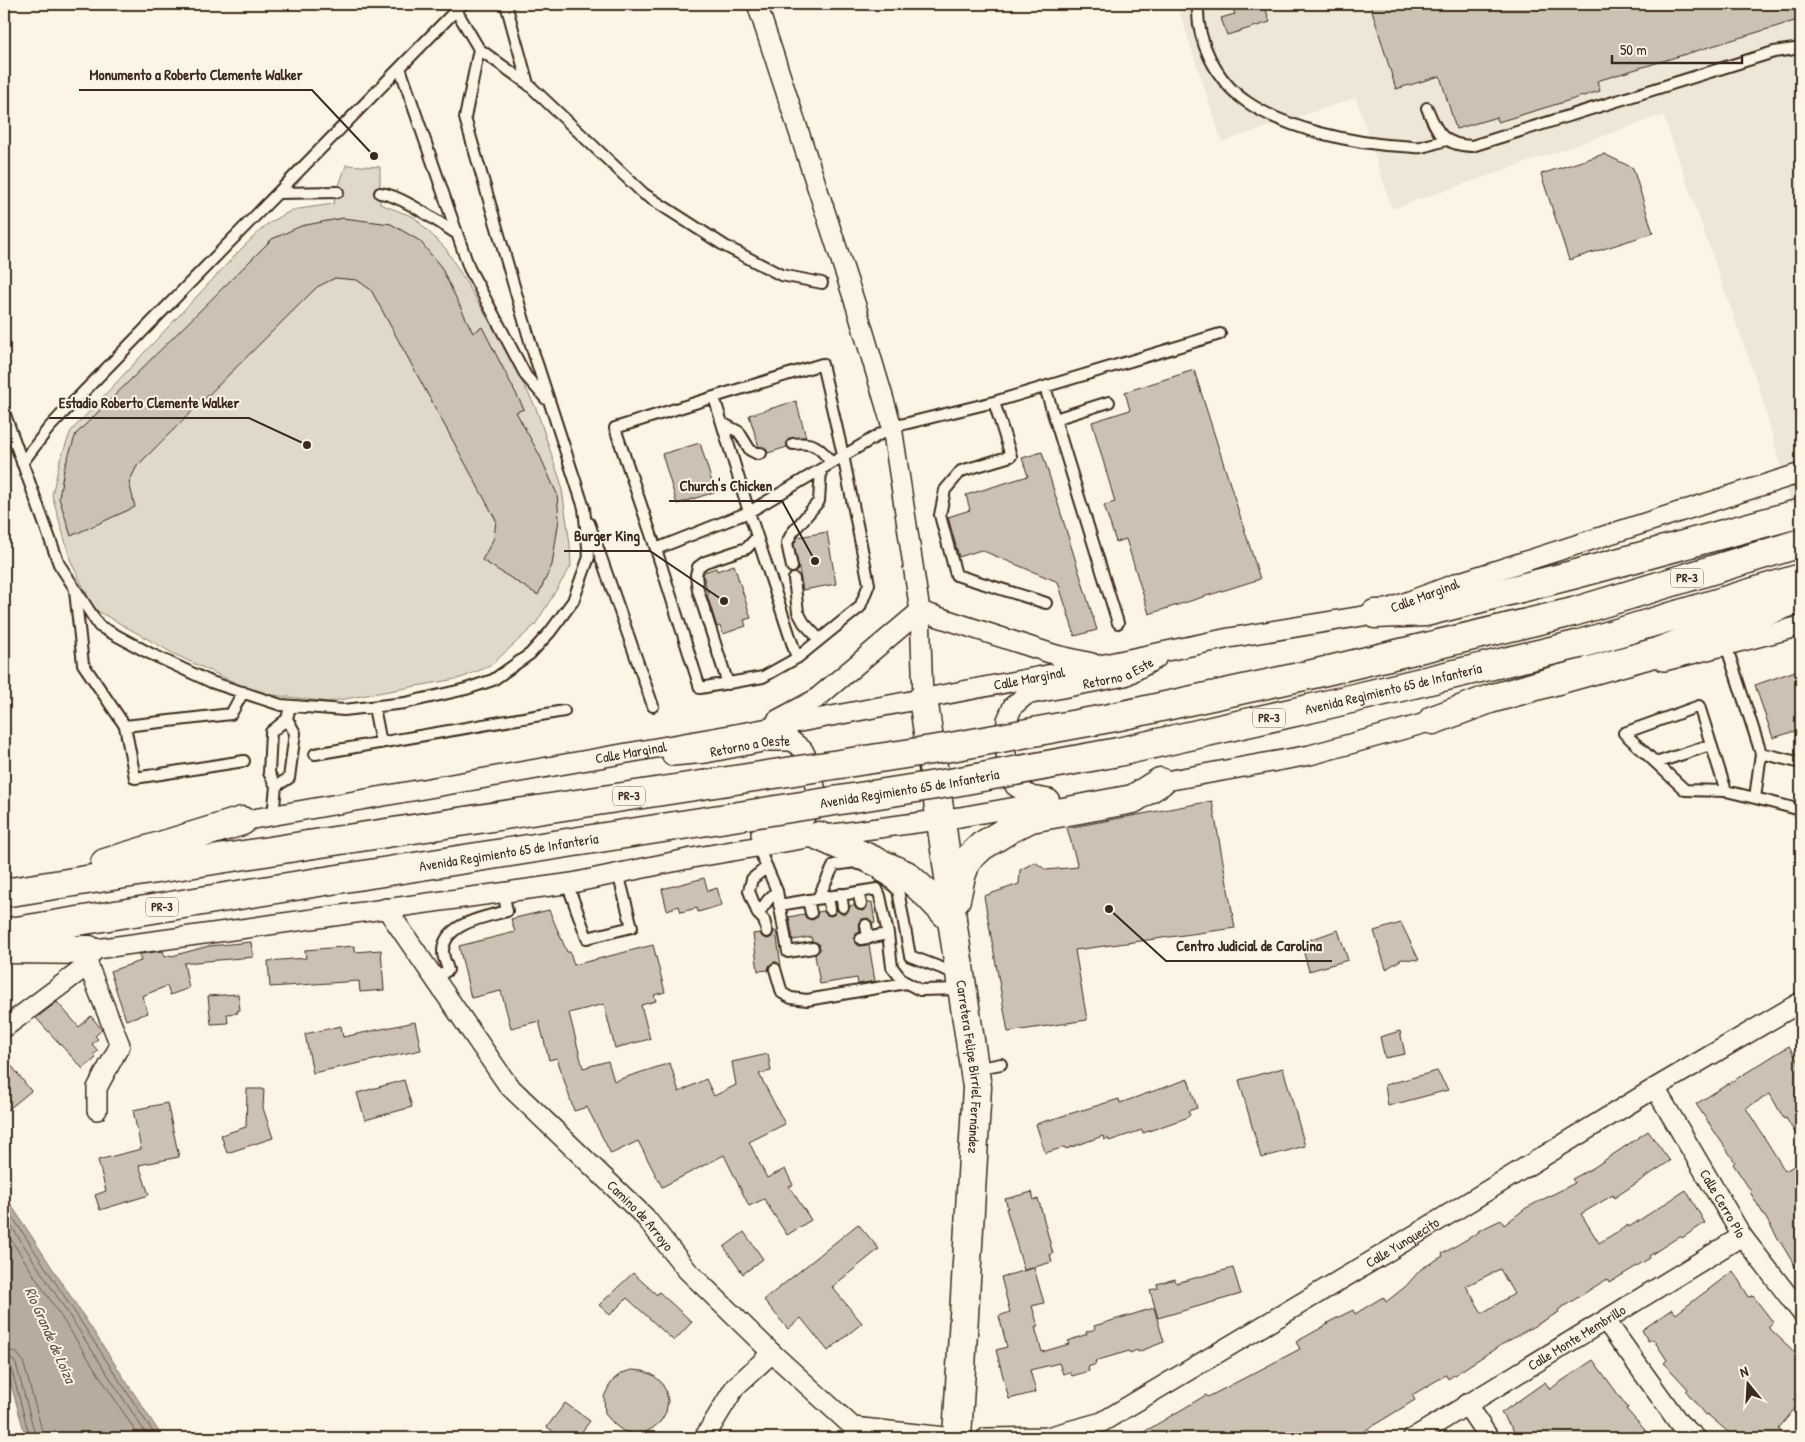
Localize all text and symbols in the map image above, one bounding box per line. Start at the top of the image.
scale bar [1612,32,1742,64]
text: 50 m [1620,39,1647,60]
callout: Monumento a Roberto Clemente Walker [79,60,312,90]
text: Monumento a Roberto Clemente Walker [90,64,303,85]
callout: Estadio Roberto Clemente Walker [49,388,249,418]
text: Estadio Roberto Clemente Walker [59,392,239,413]
callout: Church's Chicken [669,471,782,501]
text: Church's Chicken [680,475,773,496]
callout: Burger King [564,521,650,551]
text: Burger King [574,525,640,547]
road number: PR-3 [1671,568,1703,588]
street label: Calle Marginal [1387,573,1462,616]
street label: Retorno a Este [1081,652,1157,693]
street label: Avenida Regimiento 65 de Infantería [1303,658,1484,718]
street label: Calle Marginal [992,662,1067,694]
road number: PR-3 [1253,708,1285,728]
street label: Retorno a Oeste [708,731,791,761]
street label: Calle Marginal [594,736,668,768]
street label: Avenida Regimiento 65 de Infantería [819,764,1001,812]
road number: PR-3 [613,786,645,806]
street label: Avenida Regimiento 65 de Infantería [418,828,600,875]
road number: PR-3 [146,898,178,916]
callout: Centro Judicial de Carolina [1166,931,1332,961]
text: Centro Judicial de Carolina [1176,935,1322,956]
street label: Carretera Felipe Birriel Fernández [952,979,987,1154]
street label: Calle Cerro Pío [1696,1165,1751,1241]
street label: Camino de Arroyo [603,1176,678,1255]
street label: Calle Yunquecito [1362,1212,1443,1272]
water label: Río Grande de Loíza [20,1283,82,1388]
street label: Calle Monte Membrillo [1524,1300,1629,1374]
north arrow [1722,1360,1772,1410]
text: N [1737,1361,1751,1381]

